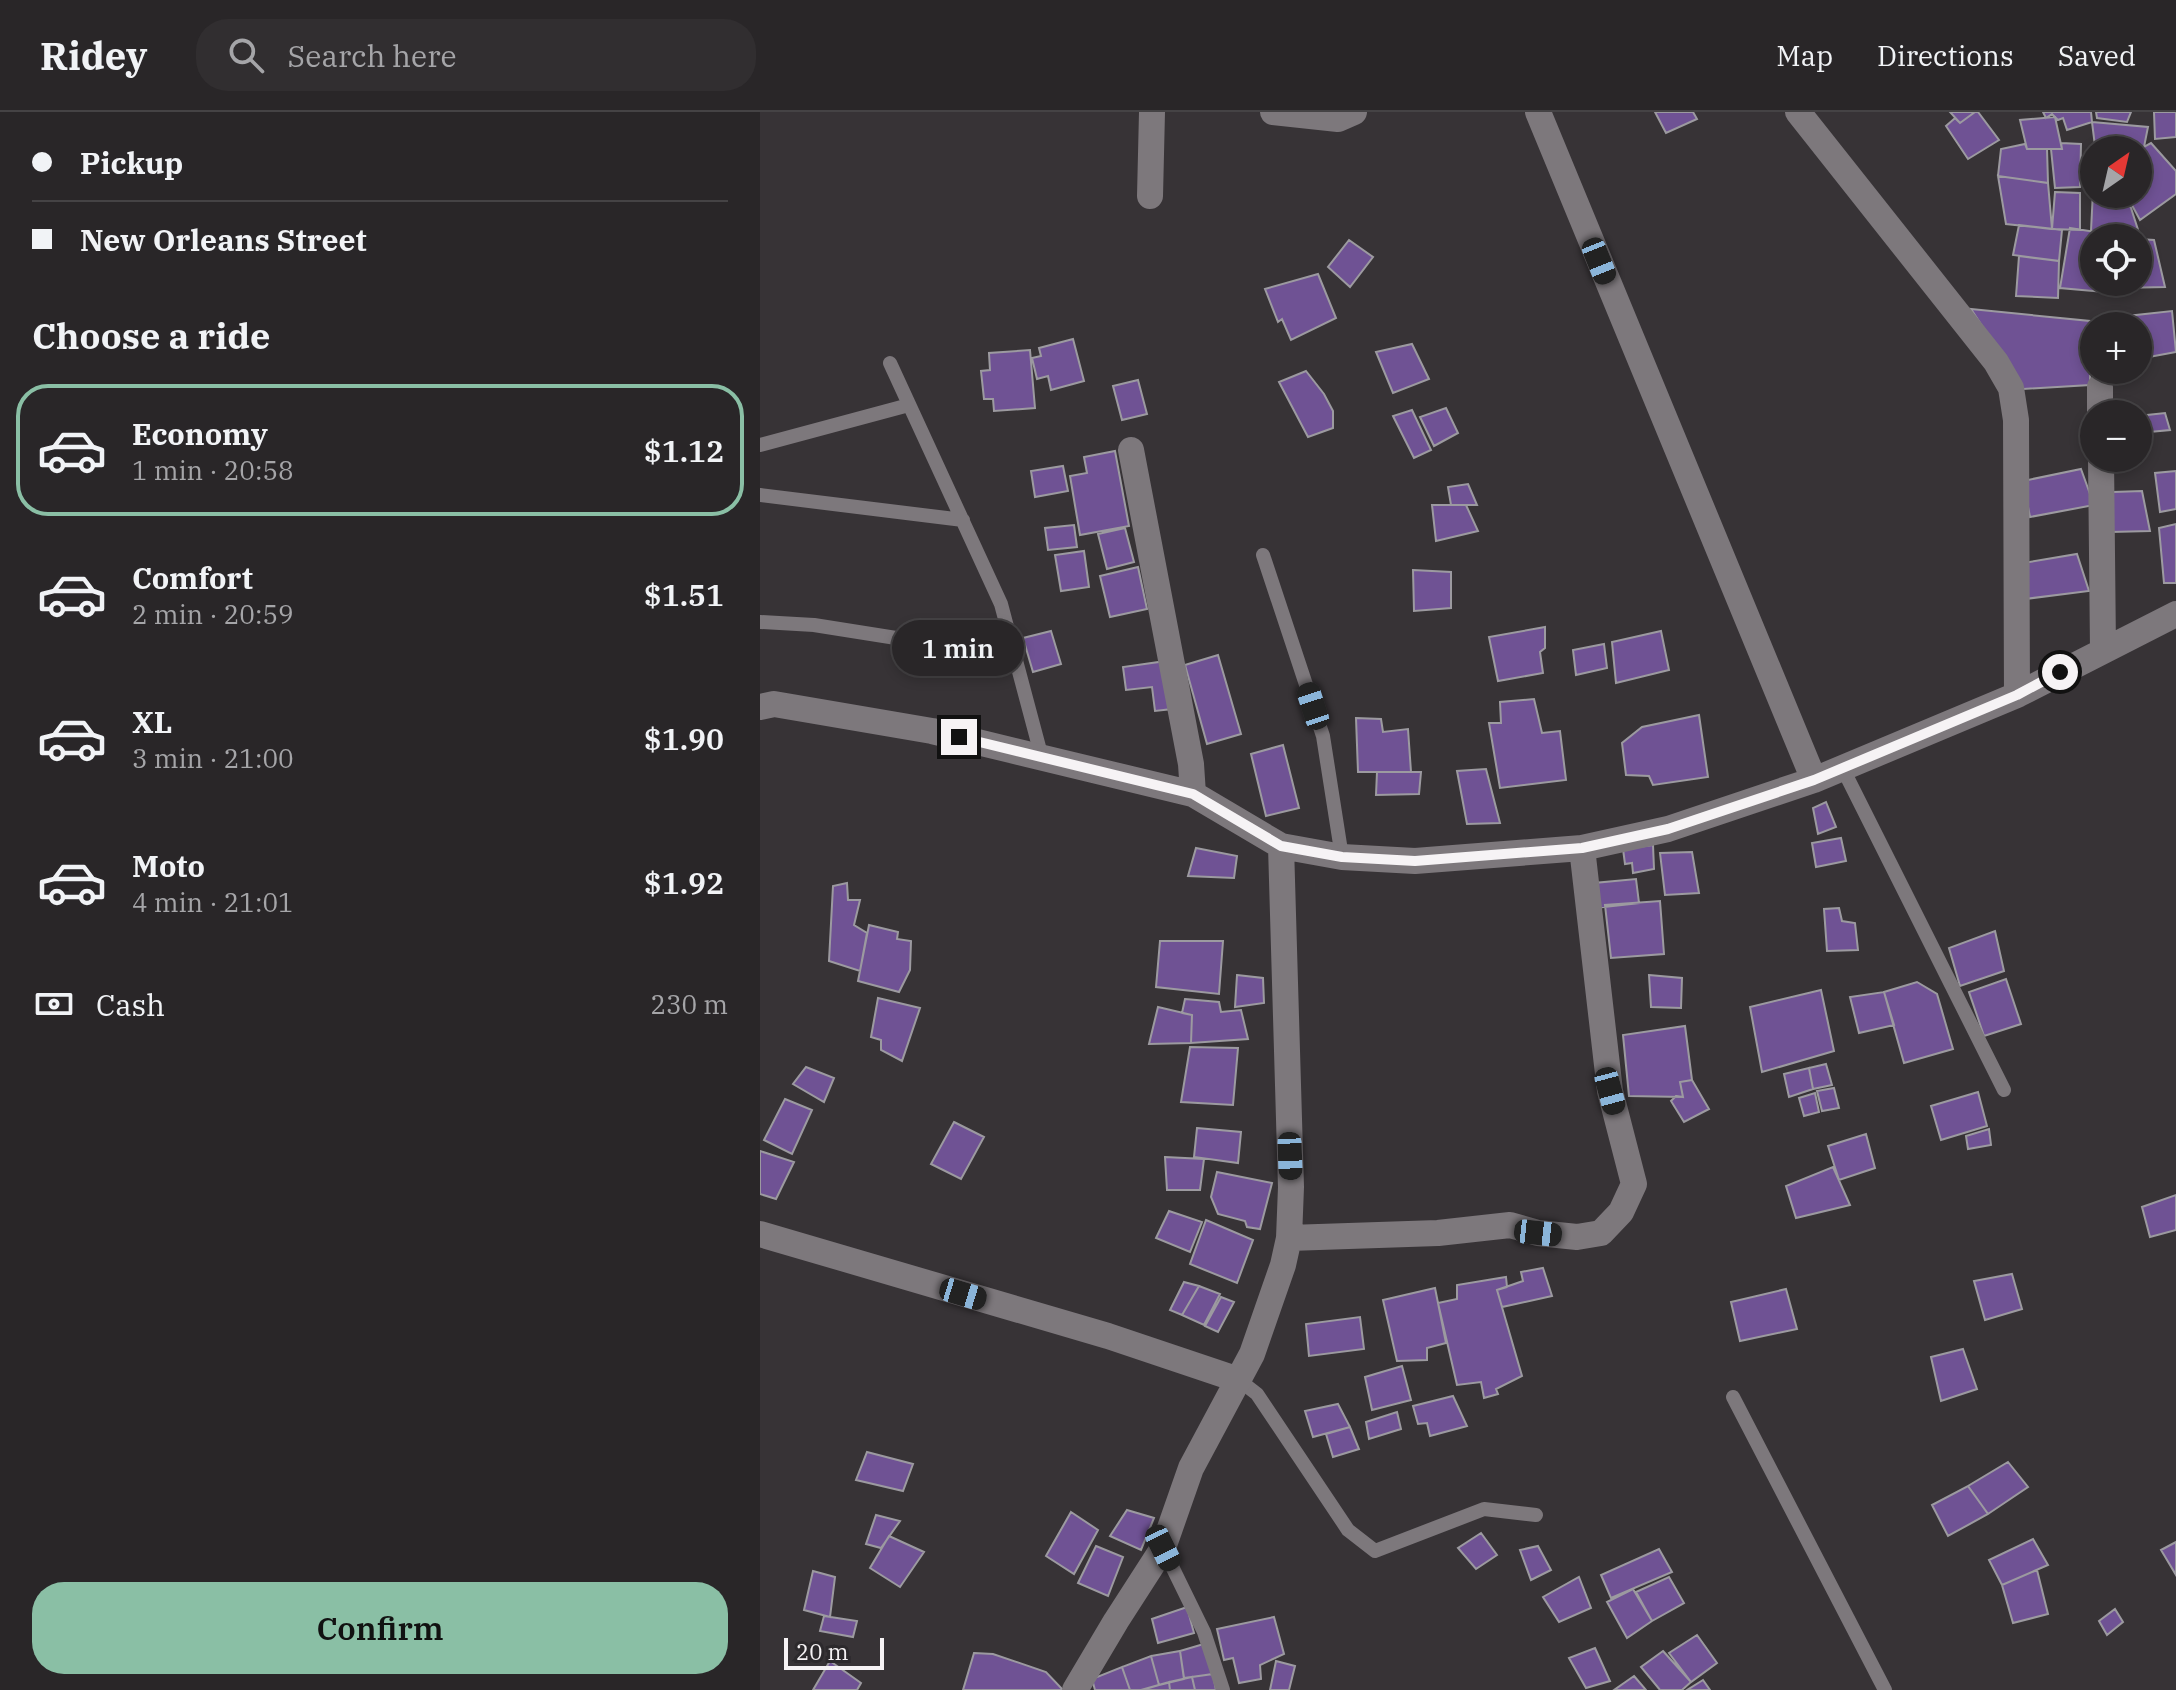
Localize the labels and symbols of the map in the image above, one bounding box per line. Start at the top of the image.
north arrow [2080,136,2152,208]
car [1579,234,1619,288]
callout: 1 min [893,621,1025,677]
route start [2042,654,2078,690]
car [1294,679,1332,733]
route end [941,719,977,755]
car [1592,1065,1628,1117]
car [1277,1132,1303,1180]
car [1513,1219,1563,1247]
car [937,1276,989,1312]
car [1142,1521,1184,1575]
scale bar [784,1634,884,1670]

